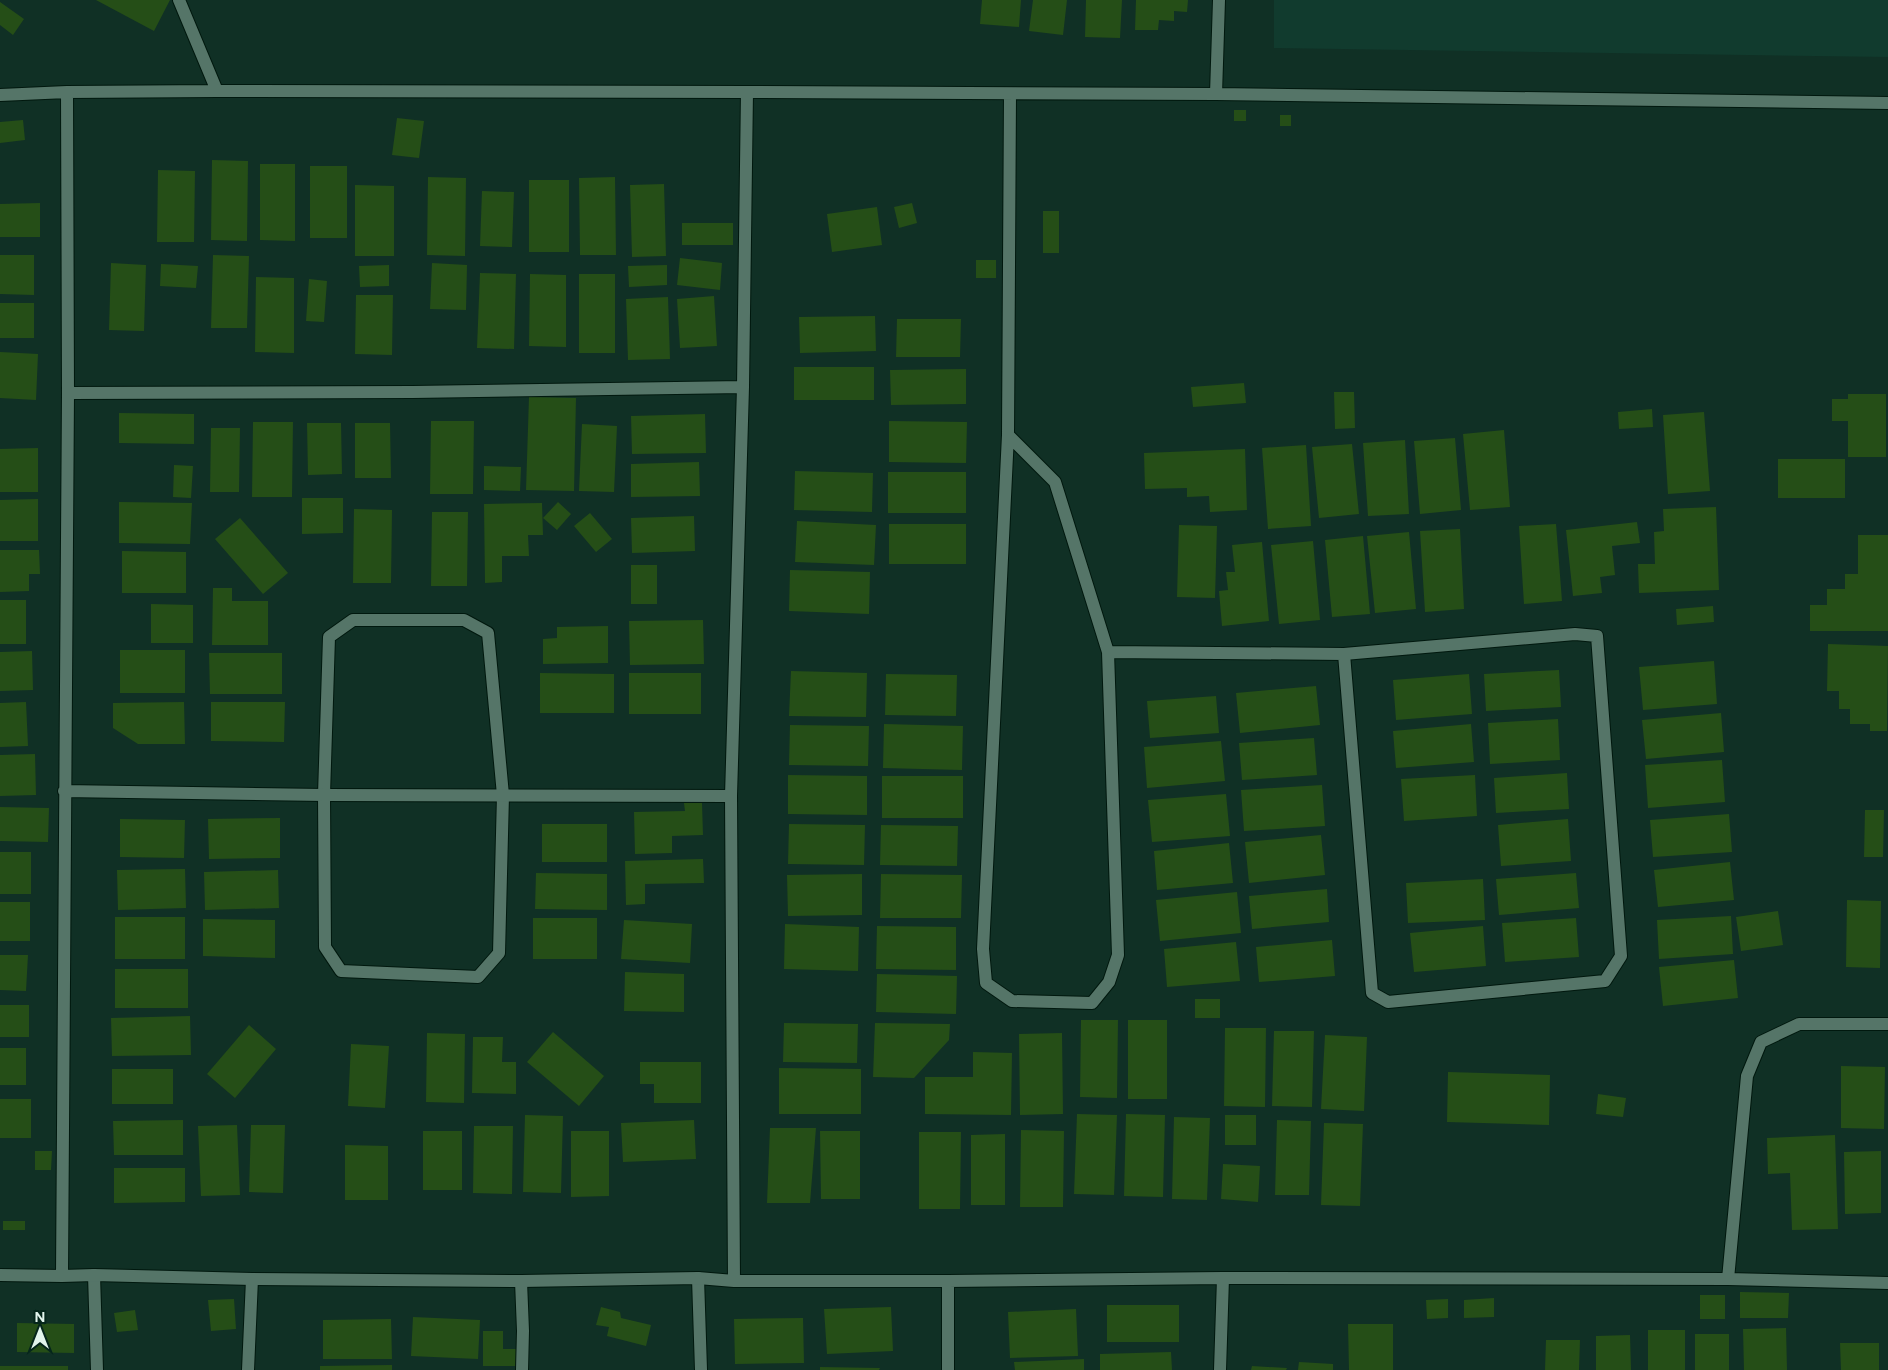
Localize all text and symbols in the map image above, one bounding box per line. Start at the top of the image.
north arrow [15,1305,65,1355]
text: N [35,1309,45,1326]

